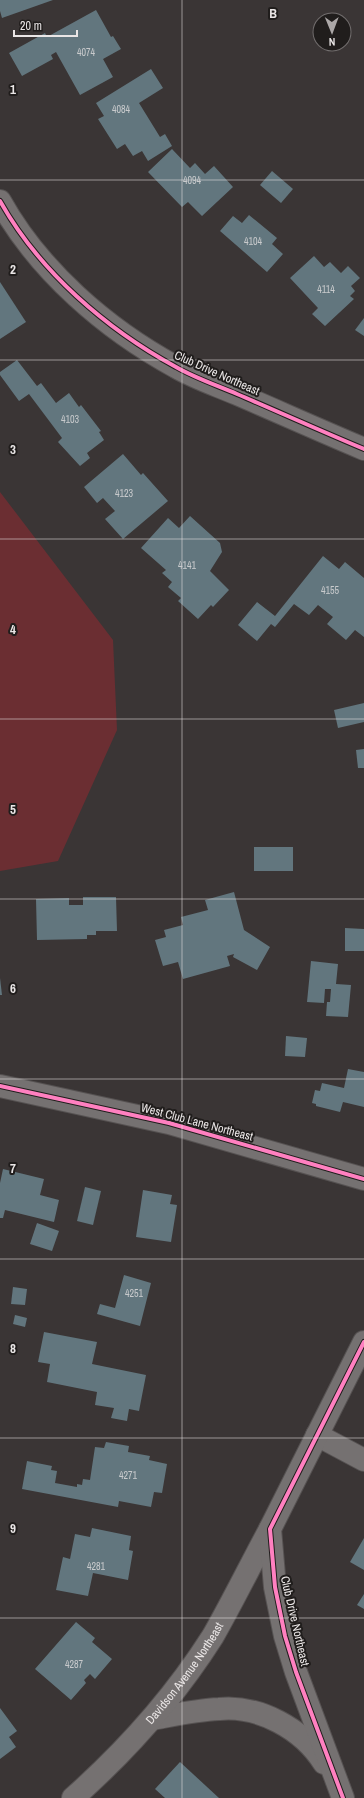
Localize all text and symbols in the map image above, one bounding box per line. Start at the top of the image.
text: B [269,5,277,22]
scale bar [14,12,77,38]
north arrow [312,12,352,52]
text: 20 m [20,18,42,34]
text: N [329,35,336,49]
house number: 4074 [77,46,96,59]
text: 1 [10,81,16,98]
house number: 4084 [112,103,131,116]
house number: 4094 [183,174,202,187]
house number: 4104 [244,235,263,248]
text: 2 [10,261,16,278]
house number: 4114 [317,283,335,296]
street label: Club Drive Northeast [172,347,262,399]
house number: 4103 [61,413,80,426]
text: 3 [10,441,16,458]
house number: 4123 [115,487,134,500]
house number: 4141 [178,559,197,572]
house number: 4155 [321,584,340,597]
text: 4 [10,621,16,638]
text: 5 [10,801,16,818]
text: 6 [10,980,16,997]
street label: West Club Lane Northeast [139,1099,255,1145]
text: 7 [10,1160,16,1177]
house number: 4251 [125,1287,144,1300]
text: 8 [10,1340,16,1357]
house number: 4271 [119,1469,138,1482]
text: 9 [10,1520,16,1537]
house number: 4281 [87,1560,106,1573]
street label: Club Drive Northeast [277,1574,313,1668]
street label: Davidson Avenue Northeast [142,1619,227,1728]
house number: 4287 [65,1658,84,1671]

